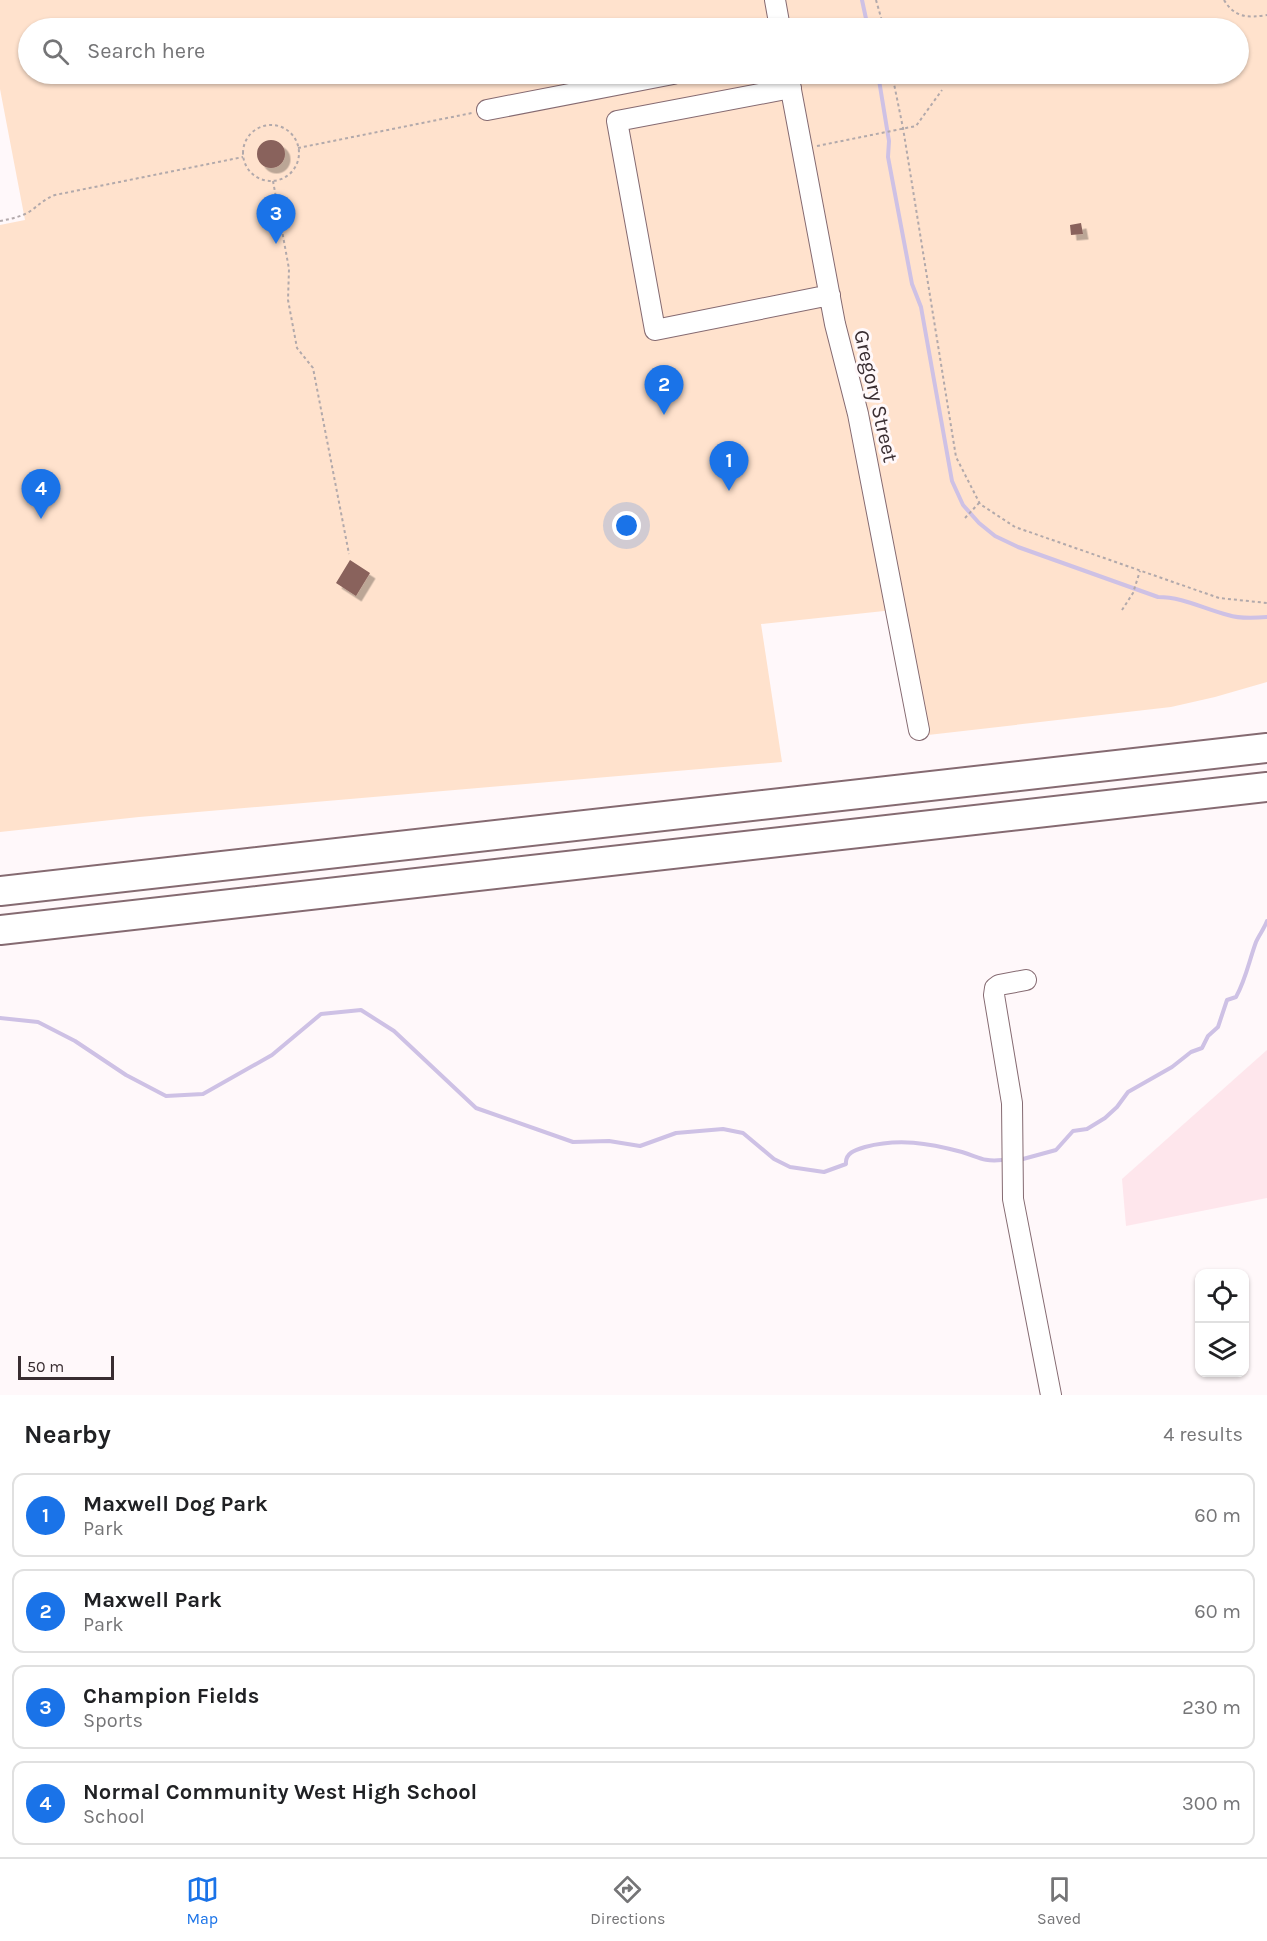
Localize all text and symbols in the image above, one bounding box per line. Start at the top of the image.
search box [18,18,1249,84]
icon: search [39,35,72,68]
text: Search here [87,38,205,64]
pin: 3 [256,194,296,244]
street label: Gregory Street [849,327,903,465]
pin: 2 [644,366,684,415]
pin: 1 [710,442,748,491]
pin: 4 [22,470,60,519]
your location [612,511,641,540]
map controls [1195,1269,1249,1377]
button: locate [1195,1269,1249,1323]
button: layers [1195,1323,1249,1377]
scale bar [18,1353,114,1380]
text: 50 m [27,1357,64,1376]
text: Nearby [24,1419,111,1450]
text: 4 results [1163,1423,1243,1446]
text: Maxwell Dog Park [83,1491,268,1517]
text: 1 [42,1504,49,1527]
text: 60 m [1194,1504,1241,1527]
text: Park [83,1517,124,1540]
text: Maxwell Park [83,1587,222,1613]
text: 2 [39,1600,52,1623]
text: 60 m [1194,1600,1241,1623]
text: Park [83,1613,124,1636]
text: Champion Fields [83,1683,259,1709]
text: 3 [39,1696,52,1719]
text: 230 m [1182,1696,1241,1719]
text: Sports [83,1709,143,1732]
text: Normal Community West High School [83,1779,477,1805]
text: 4 [40,1792,51,1815]
text: 300 m [1182,1792,1241,1815]
text: School [83,1805,145,1828]
tab: Map [186,1873,219,1928]
tab: Directions [590,1873,665,1928]
tab: Saved [1037,1873,1081,1928]

